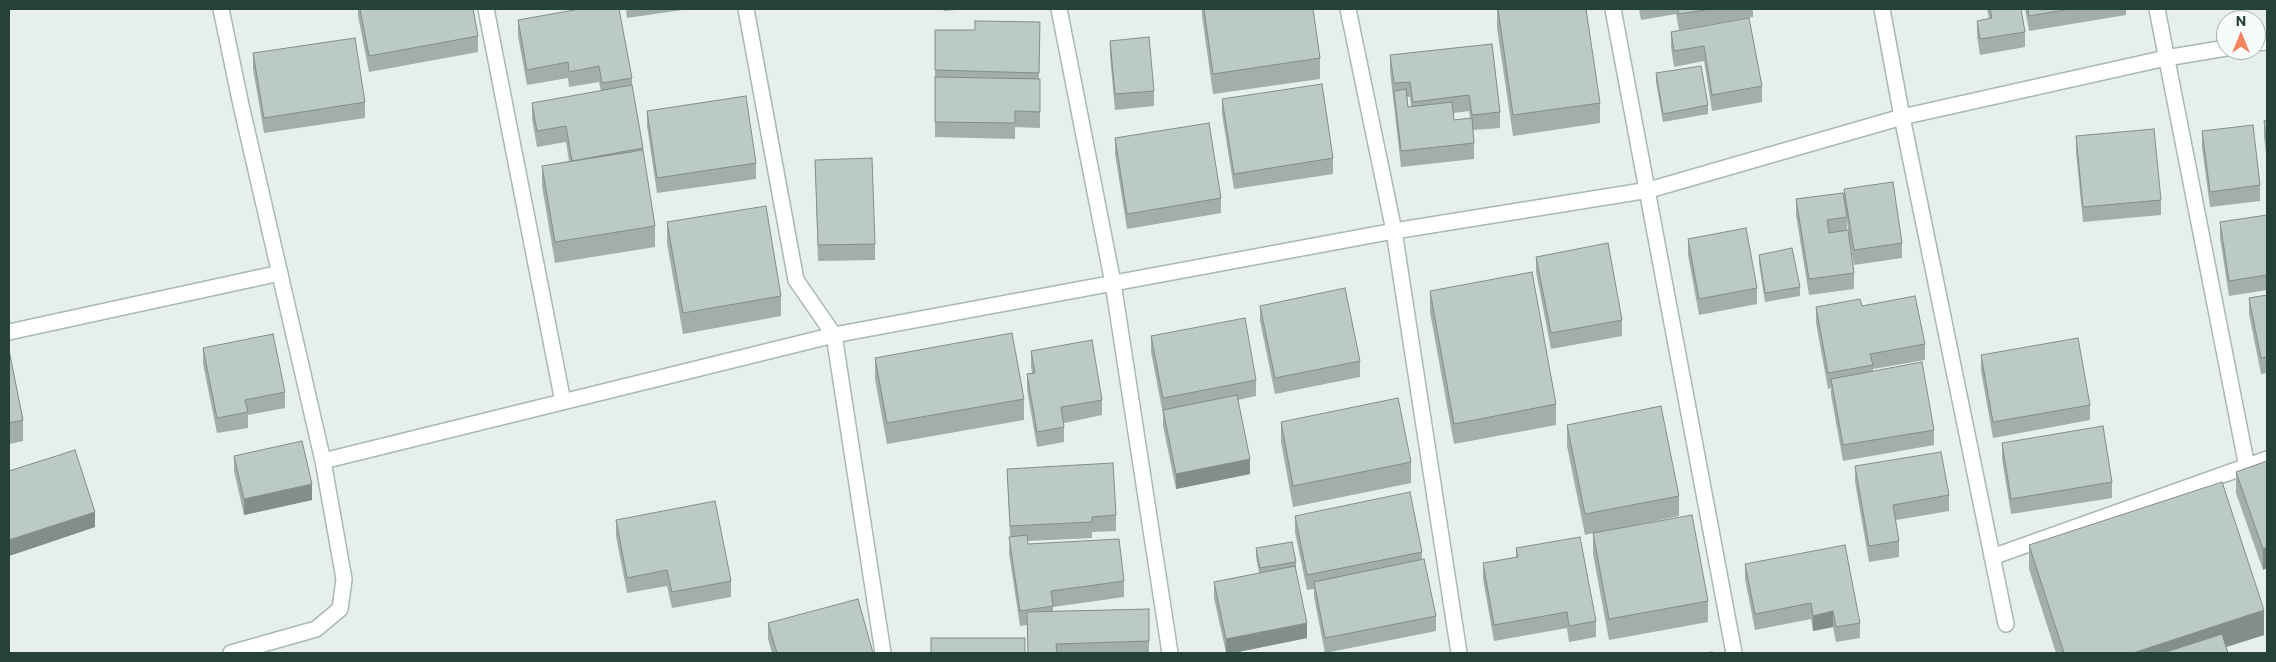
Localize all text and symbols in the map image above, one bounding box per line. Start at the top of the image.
north arrow [2216,10,2266,60]
text: N [2236,12,2246,29]

